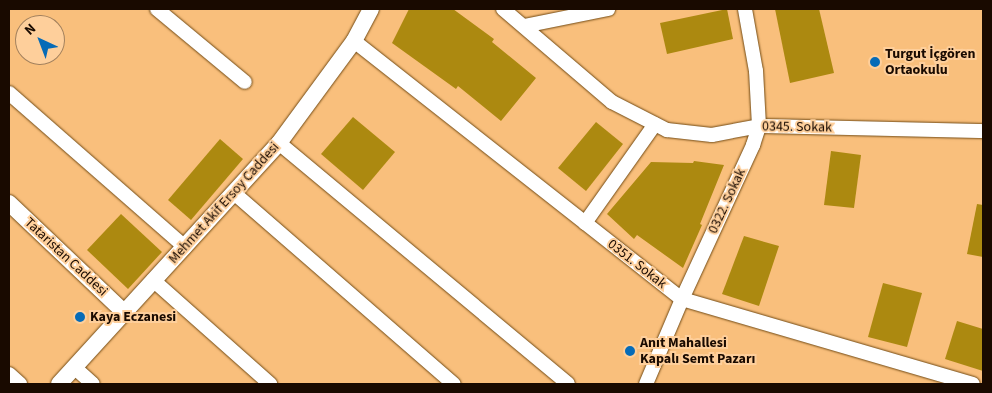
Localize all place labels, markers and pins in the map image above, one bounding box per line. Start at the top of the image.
place label: Turgut İçgören Ortaokulu [885,46,975,78]
marker: Turgut İçgören Ortaokulu [869,56,881,68]
place label: Kaya Eczanesi [90,309,176,325]
marker: Kaya Eczanesi [74,311,86,323]
place label: Anıt Mahallesi Kapalı Semt Pazarı [640,335,755,368]
marker: Anıt Mahallesi Kapalı Semt Pazarı [624,345,636,357]

